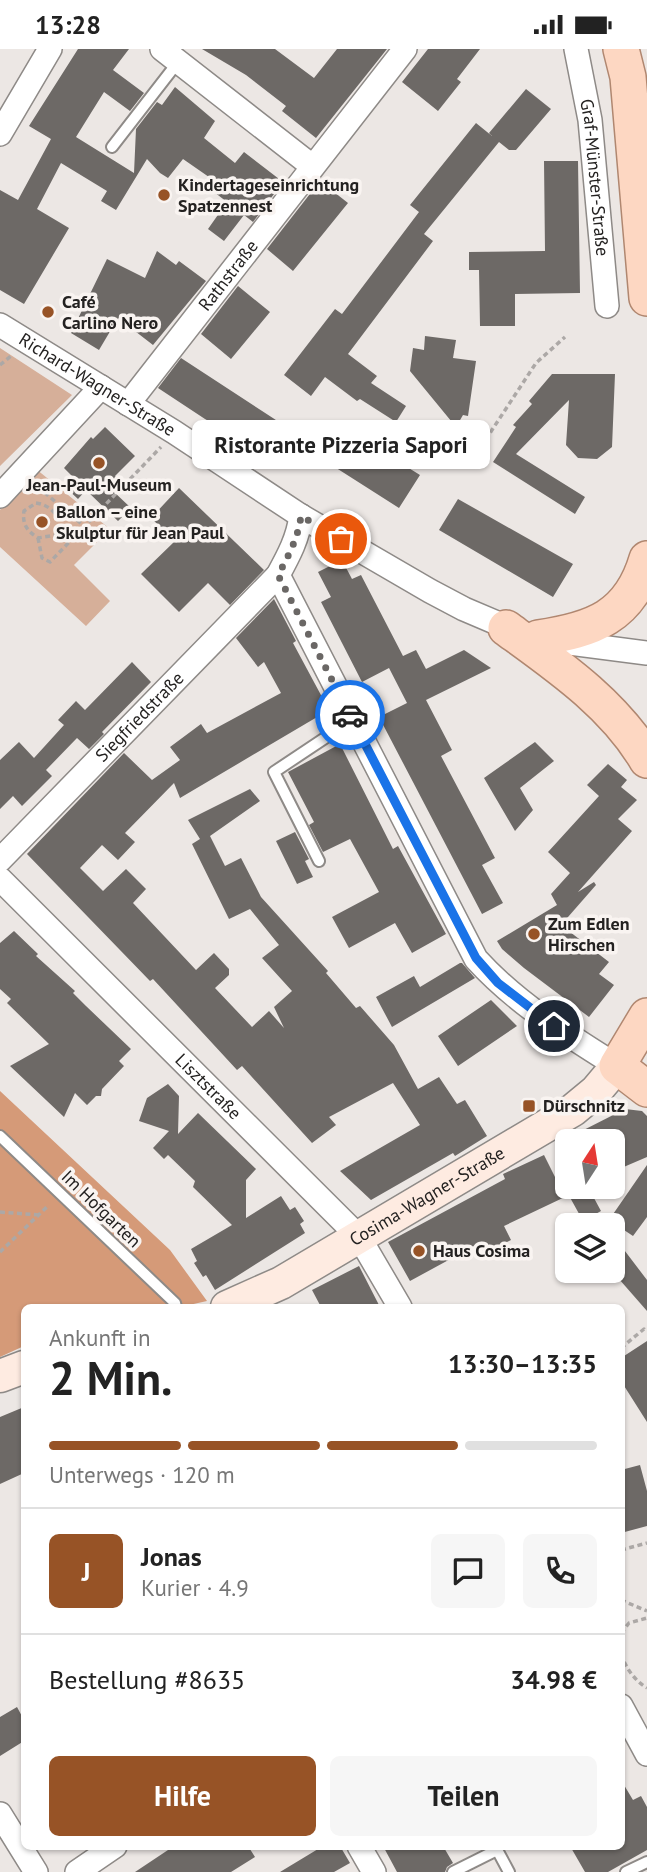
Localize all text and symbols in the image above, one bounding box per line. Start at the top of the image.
text: 13:28 [35,8,101,41]
street label: Graf-Münster-Straße [575,97,614,257]
place label: Kindertageseinrichtung Spatzennest [178,173,359,217]
marker: Kindertageseinrichtung Spatzennest [156,187,172,203]
street label: Rathstraße [193,235,263,315]
place label: Café Carlino Nero [62,290,159,334]
marker: Café Carlino Nero [40,304,56,320]
street label: Richard-Wagner-Straße [15,327,180,441]
callout: Ristorante Pizzeria Sapori [192,420,490,469]
text: Ristorante Pizzeria Sapori [214,430,468,459]
marker: Jean-Paul-Museum [91,455,107,471]
place label: Jean-Paul-Museum [25,473,172,496]
place label: Ballon – eine Skulptur für Jean Paul [56,500,225,544]
pin [311,509,371,569]
marker: Ballon – eine Skulptur für Jean Paul [34,514,50,530]
icon: bag [322,520,360,558]
street label: Siegfriedstraße [90,667,188,766]
courier [315,680,385,750]
icon: car [331,696,369,734]
place label: Zum Edlen Hirschen [548,912,630,956]
marker: Zum Edlen Hirschen [526,926,542,942]
pin [524,996,584,1056]
icon: home [535,1007,573,1045]
street label: Lisztstraße [171,1048,247,1124]
place label: Dürschnitz [543,1094,625,1117]
marker: Dürschnitz [521,1098,537,1114]
north arrow [555,1129,625,1199]
map controls [555,1129,625,1283]
street label: Cosima-Wagner-Straße [345,1141,509,1251]
street label: Im Hofgarten [57,1165,146,1252]
button: layers [555,1213,625,1283]
place label: Haus Cosima [433,1239,530,1262]
marker: Haus Cosima [411,1243,427,1259]
text: Ankunft in [49,1323,151,1352]
text: 13:30–13:35 [448,1347,597,1380]
text: 2 Min. [49,1348,172,1408]
text: Unterwegs · 120 m [49,1460,235,1489]
button: chat [431,1534,505,1608]
button: phone [523,1534,597,1608]
text: Jonas [141,1540,202,1573]
text: J [82,1555,90,1588]
text: Kurier · 4.9 [141,1573,249,1602]
text: Bestellung #8635 [49,1663,245,1696]
text: 34.98 € [510,1663,597,1696]
button: Hilfe [49,1756,316,1836]
button: Teilen [330,1756,597,1836]

